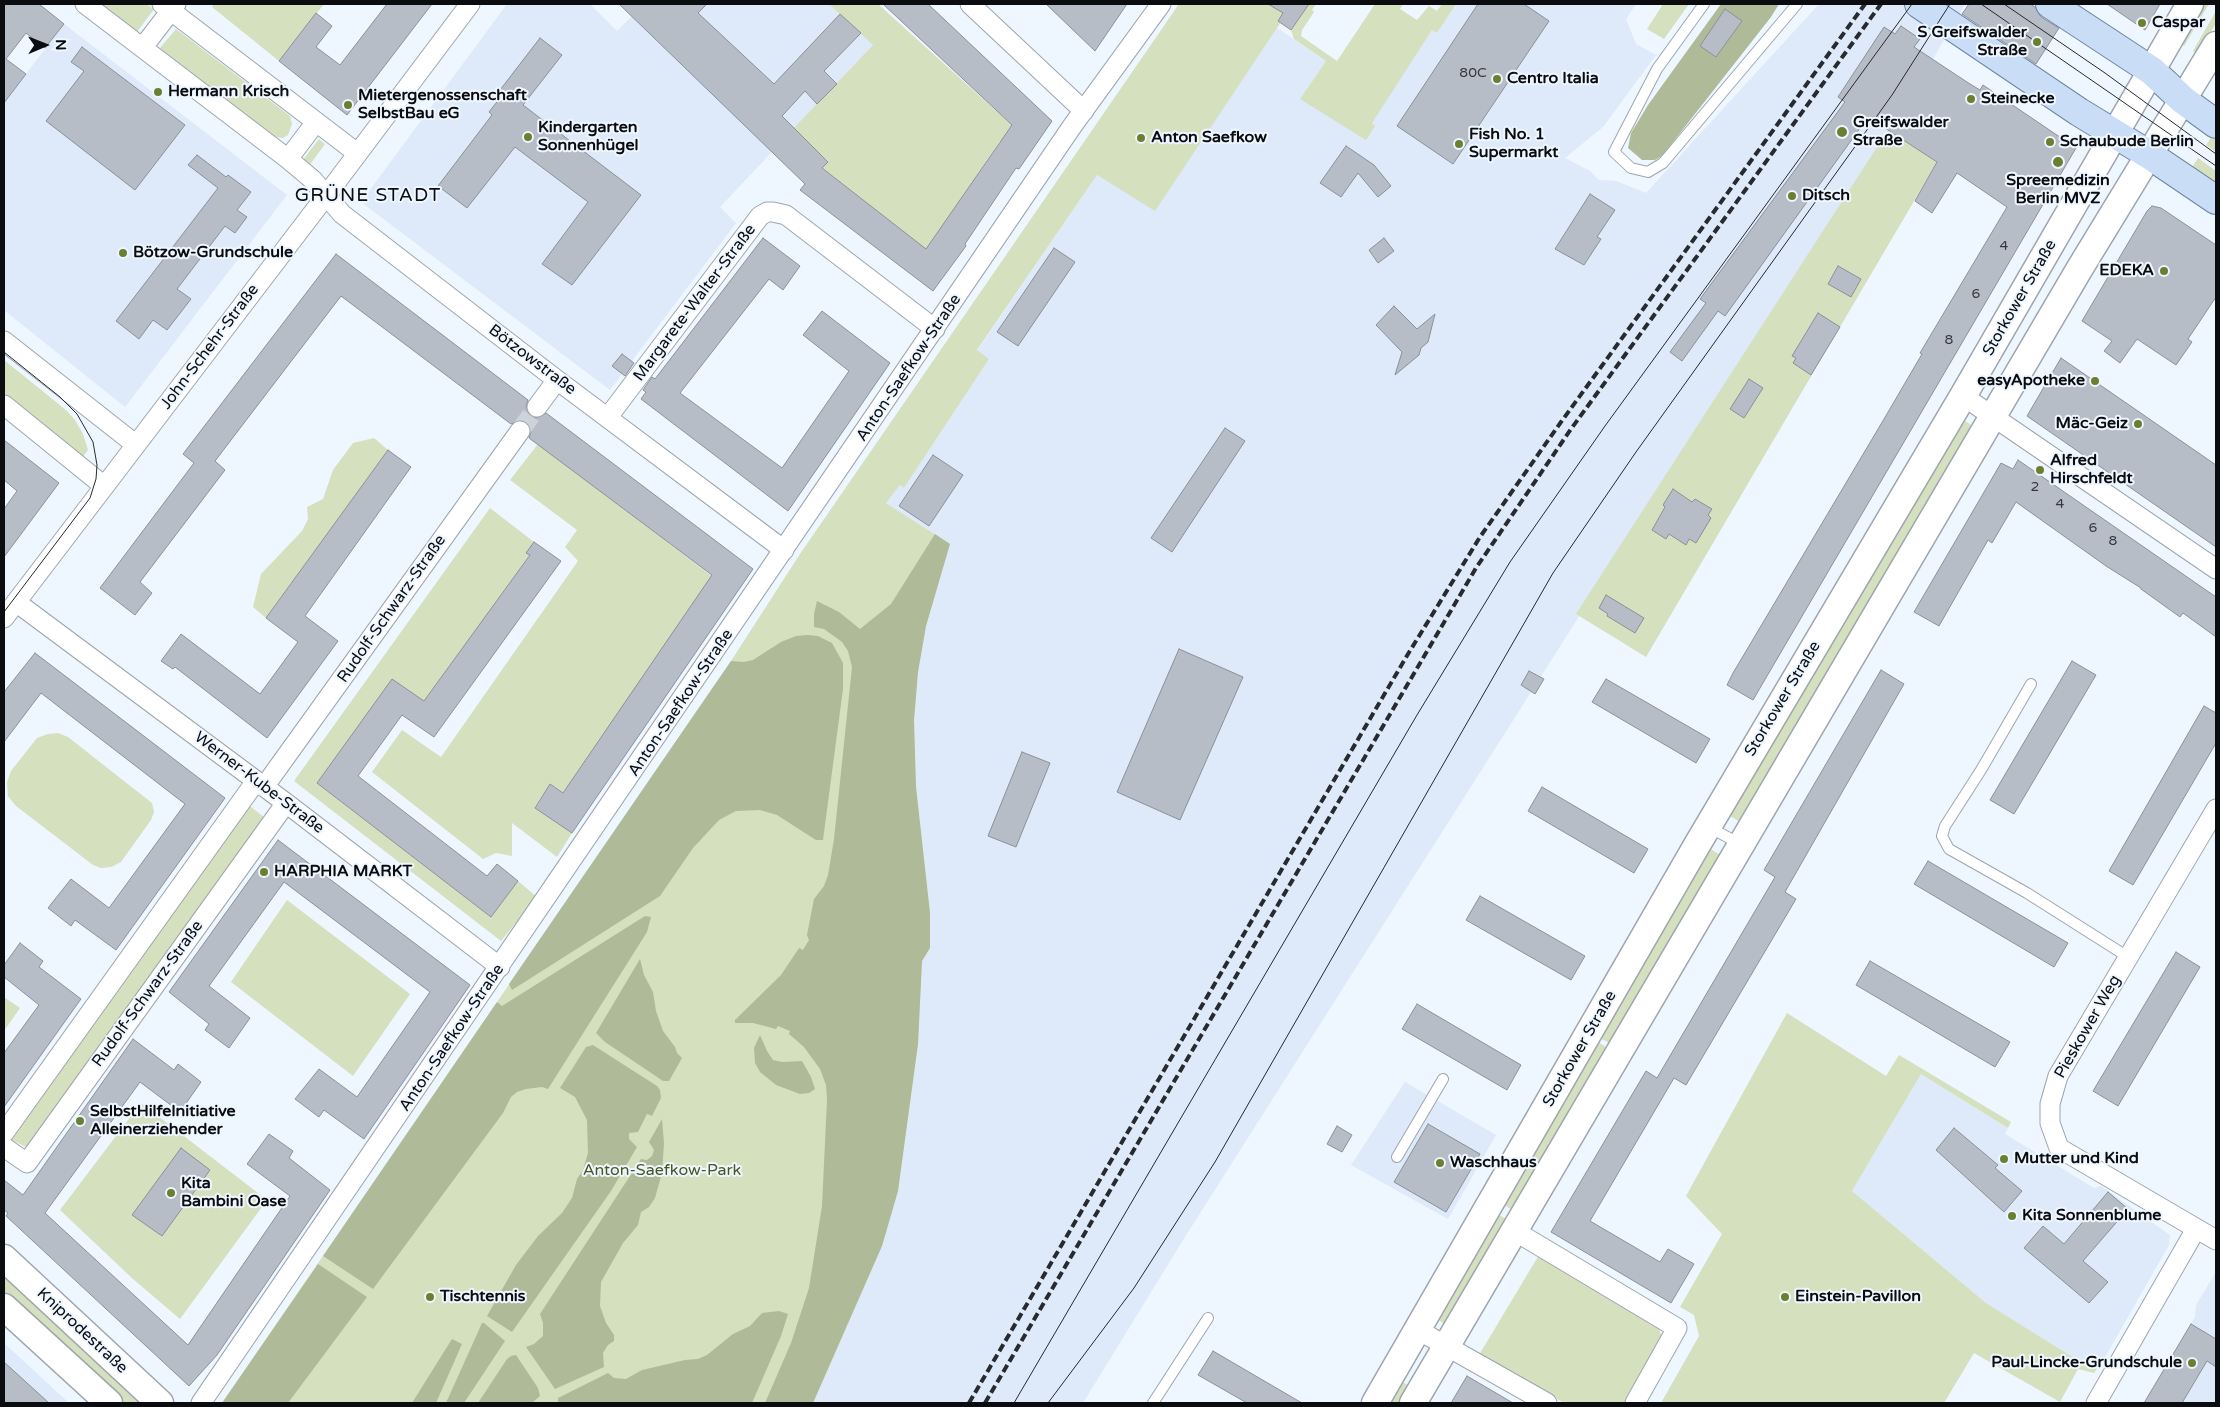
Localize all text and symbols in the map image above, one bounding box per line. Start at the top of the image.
place label: Caspar [2152,13,2205,33]
marker: Caspar [2136,17,2148,29]
north arrow [20,20,70,70]
place label: S Greifswalder Straße [1917,23,2027,61]
marker: S Greifswalder Straße [2031,36,2043,48]
text: N [52,39,69,51]
house number: 80C [1459,65,1487,81]
place label: Centro Italia [1507,69,1599,89]
marker: Centro Italia [1491,73,1503,85]
place label: Hermann Krisch [168,82,289,102]
marker: Hermann Krisch [152,86,164,98]
place label: Mietergenossenschaft SelbstBau eG [358,86,527,124]
place label: Steinecke [1981,89,2055,109]
marker: Steinecke [1965,93,1977,105]
marker: Mietergenossenschaft SelbstBau eG [342,99,354,111]
place label: Greifswalder Straße [1853,113,1949,151]
place label: Kindergarten Sonnenhügel [538,118,638,156]
place label: Fish No. 1 Supermarkt [1469,125,1558,163]
marker: Greifswalder Straße [1835,125,1849,139]
place label: Anton Saefkow [1151,128,1267,148]
marker: Kindergarten Sonnenhügel [522,131,534,143]
marker: Anton Saefkow [1135,132,1147,144]
place label: Schaubude Berlin [2060,132,2194,152]
marker: Schaubude Berlin [2044,136,2056,148]
marker: Fish No. 1 Supermarkt [1453,138,1465,150]
marker: Spreemedizin Berlin MVZ [2051,155,2065,169]
place label: Spreemedizin Berlin MVZ [2006,171,2110,209]
district label: GRÜNE STADT [293,185,443,207]
place label: Ditsch [1802,186,1850,206]
marker: Ditsch [1786,190,1798,202]
street label: Margarete-Walter-Straße [630,221,760,385]
street label: Storkower Straße [1979,236,2061,360]
house number: 4 [2000,238,2008,254]
place label: Bötzow-Grundschule [133,243,293,263]
marker: Bötzow-Grundschule [117,247,129,259]
place label: EDEKA [2099,261,2154,281]
marker: EDEKA [2158,265,2170,277]
street label: John-Schehr-Straße [157,281,263,413]
house number: 6 [1972,286,1980,302]
street label: Anton-Saefkow-Straße [853,291,965,445]
street label: Bötzowstraße [484,321,580,399]
house number: 8 [1945,332,1953,348]
place label: easyApotheke [1977,371,2085,391]
marker: easyApotheke [2089,375,2101,387]
place label: Mäc-Geiz [2056,414,2128,434]
marker: Mäc-Geiz [2132,418,2144,430]
place label: Alfred Hirschfeldt [2050,451,2133,489]
marker: Alfred Hirschfeldt [2034,464,2046,476]
house number: 2 [2031,479,2039,495]
house number: 4 [2056,496,2064,512]
house number: 6 [2089,520,2097,536]
street label: Rudolf-Schwarz-Straße [334,531,450,687]
house number: 8 [2109,533,2117,549]
street label: Anton-Saefkow-Straße [625,626,737,780]
street label: Storkower Straße [1741,638,1825,760]
street label: Werner-Kube-Straße [190,728,328,838]
place label: HARPHIA MARKT [274,862,412,882]
marker: HARPHIA MARKT [258,866,270,878]
street label: Rudolf-Schwarz-Straße [88,917,208,1071]
street label: Anton-Saefkow-Straße [396,961,508,1115]
street label: Pieskower Weg [2051,972,2125,1082]
street label: Storkower Straße [1539,987,1621,1111]
place label: SelbstHilfeInitiative Alleinerziehender [90,1102,236,1140]
marker: SelbstHilfeInitiative Alleinerziehender [74,1115,86,1127]
place label: Mutter und Kind [2014,1149,2139,1169]
place label: Waschhaus [1450,1153,1537,1173]
marker: Mutter und Kind [1998,1153,2010,1165]
marker: Waschhaus [1434,1157,1446,1169]
park label: Anton-Saefkow-Park [583,1161,741,1181]
place label: Kita Bambini Oase [181,1174,286,1212]
marker: Kita Bambini Oase [165,1187,177,1199]
place label: Kita Sonnenblume [2022,1206,2161,1226]
marker: Kita Sonnenblume [2006,1210,2018,1222]
street label: Kniprodestraße [33,1284,131,1378]
place label: Tischtennis [440,1287,526,1307]
place label: Einstein-Pavillon [1795,1287,1921,1307]
marker: Tischtennis [424,1291,436,1303]
marker: Einstein-Pavillon [1779,1291,1791,1303]
place label: Paul-Lincke-Grundschule [1991,1353,2182,1373]
marker: Paul-Lincke-Grundschule [2186,1357,2198,1369]

